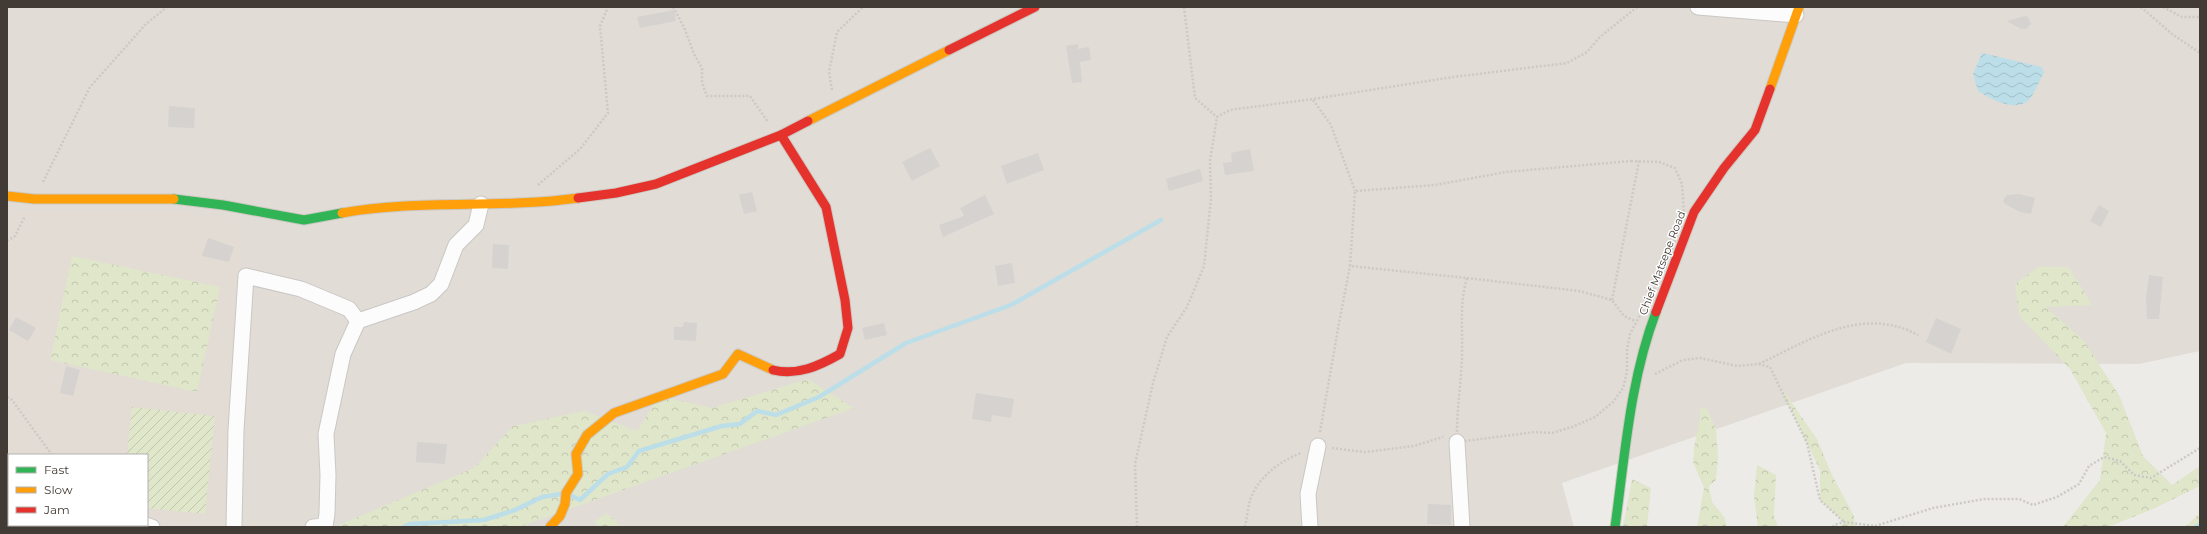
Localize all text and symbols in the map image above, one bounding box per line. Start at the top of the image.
street label: Chief Matsepe Road [1636,209,1688,317]
legend [8,454,148,526]
text: Fast [44,462,69,477]
text: Slow [44,482,73,497]
text: Jam [43,502,70,517]

